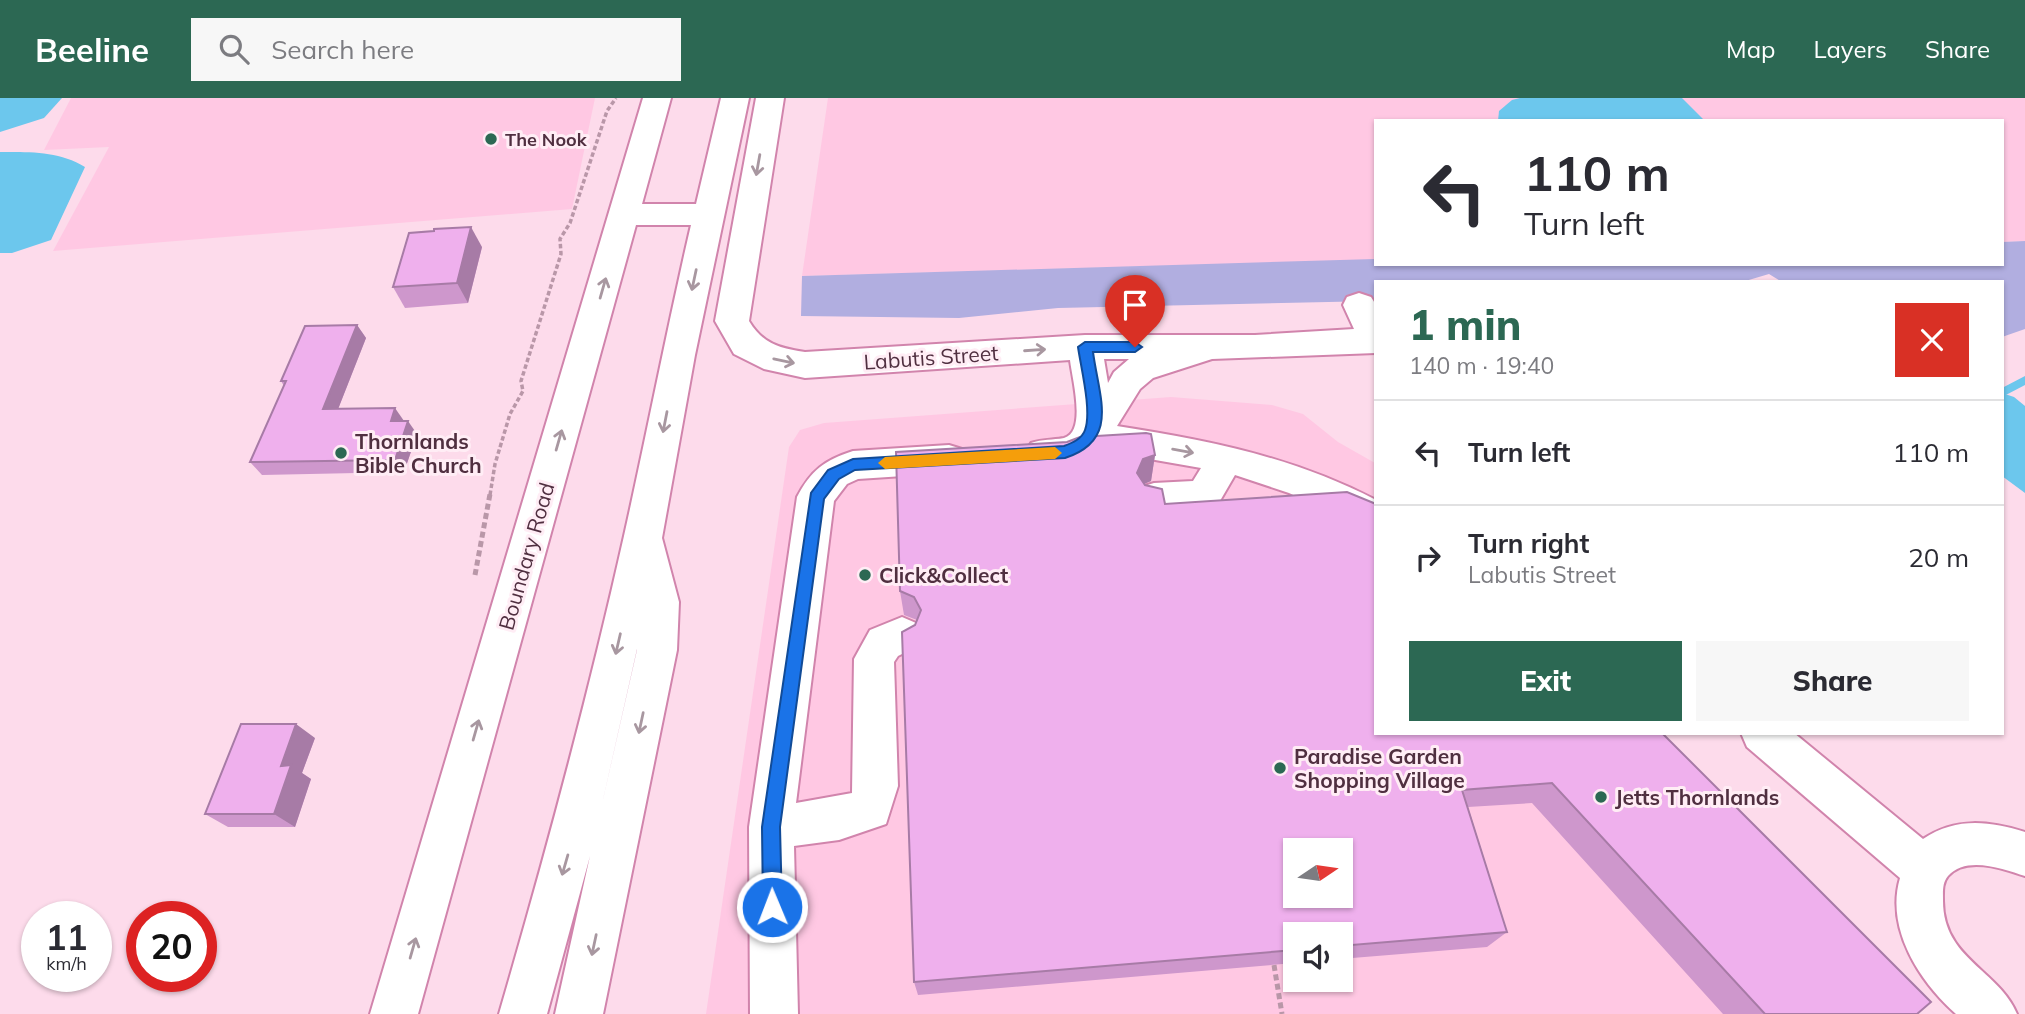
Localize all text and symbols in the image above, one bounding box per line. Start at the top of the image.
search box [191,18,681,81]
text: Beeline [35,29,149,70]
icon: search [215,30,253,68]
text: Search here [271,33,414,66]
text: Map [1726,34,1775,64]
text: Layers [1813,34,1887,64]
text: Share [1925,34,1990,64]
place label: The Nook [505,128,588,151]
marker: The Nook [483,131,499,147]
text: 110 m [1524,142,1670,203]
icon: left [1409,147,1500,238]
one-way arrow [751,153,764,176]
text: Turn left [1524,203,1644,243]
one-way arrow [687,268,701,291]
pin [1105,275,1165,347]
one-way arrow [597,278,610,300]
icon: arrive [1116,286,1154,324]
text: 1 min [1409,298,1522,351]
button: close [1895,303,1969,377]
street label: Labutis Street [863,339,999,375]
one-way arrow [1023,344,1046,357]
text: 140 m · 19:40 [1409,351,1554,380]
one-way arrow [772,355,795,368]
one-way arrow [658,410,672,433]
place label: Thornlands Bible Church [355,428,482,478]
one-way arrow [554,430,567,452]
icon: left [1409,434,1447,472]
text: Turn left [1468,436,1570,469]
text: 110 m [1893,436,1969,469]
marker: Thornlands Bible Church [333,445,349,461]
one-way arrow [1171,445,1194,458]
street label: Boundary Road [493,479,559,633]
text: Turn right [1468,527,1589,560]
icon: right [1409,539,1447,577]
text: 20 m [1908,541,1969,574]
text: Labutis Street [1468,560,1616,589]
place label: Click&Collect [879,562,1008,588]
marker: Click&Collect [857,567,873,583]
one-way arrow [611,632,624,655]
button: Exit [1409,641,1682,721]
button: Share [1696,641,1969,721]
one-way arrow [634,711,648,734]
one-way arrow [470,719,483,742]
place label: Paradise Garden Shopping Village [1294,743,1465,793]
marker: Paradise Garden Shopping Village [1272,760,1288,776]
place label: Jetts Thornlands [1615,784,1779,810]
marker: Jetts Thornlands [1593,789,1609,805]
north arrow [1283,838,1353,908]
map controls [1283,838,1353,992]
one-way arrow [557,854,570,876]
position arrow [735,870,809,944]
speed limit sign: 20 [126,901,217,992]
text: 11 [45,915,88,959]
button: sound [1283,922,1353,992]
one-way arrow [586,933,600,956]
one-way arrow [408,938,421,960]
text: km/h [46,952,87,975]

